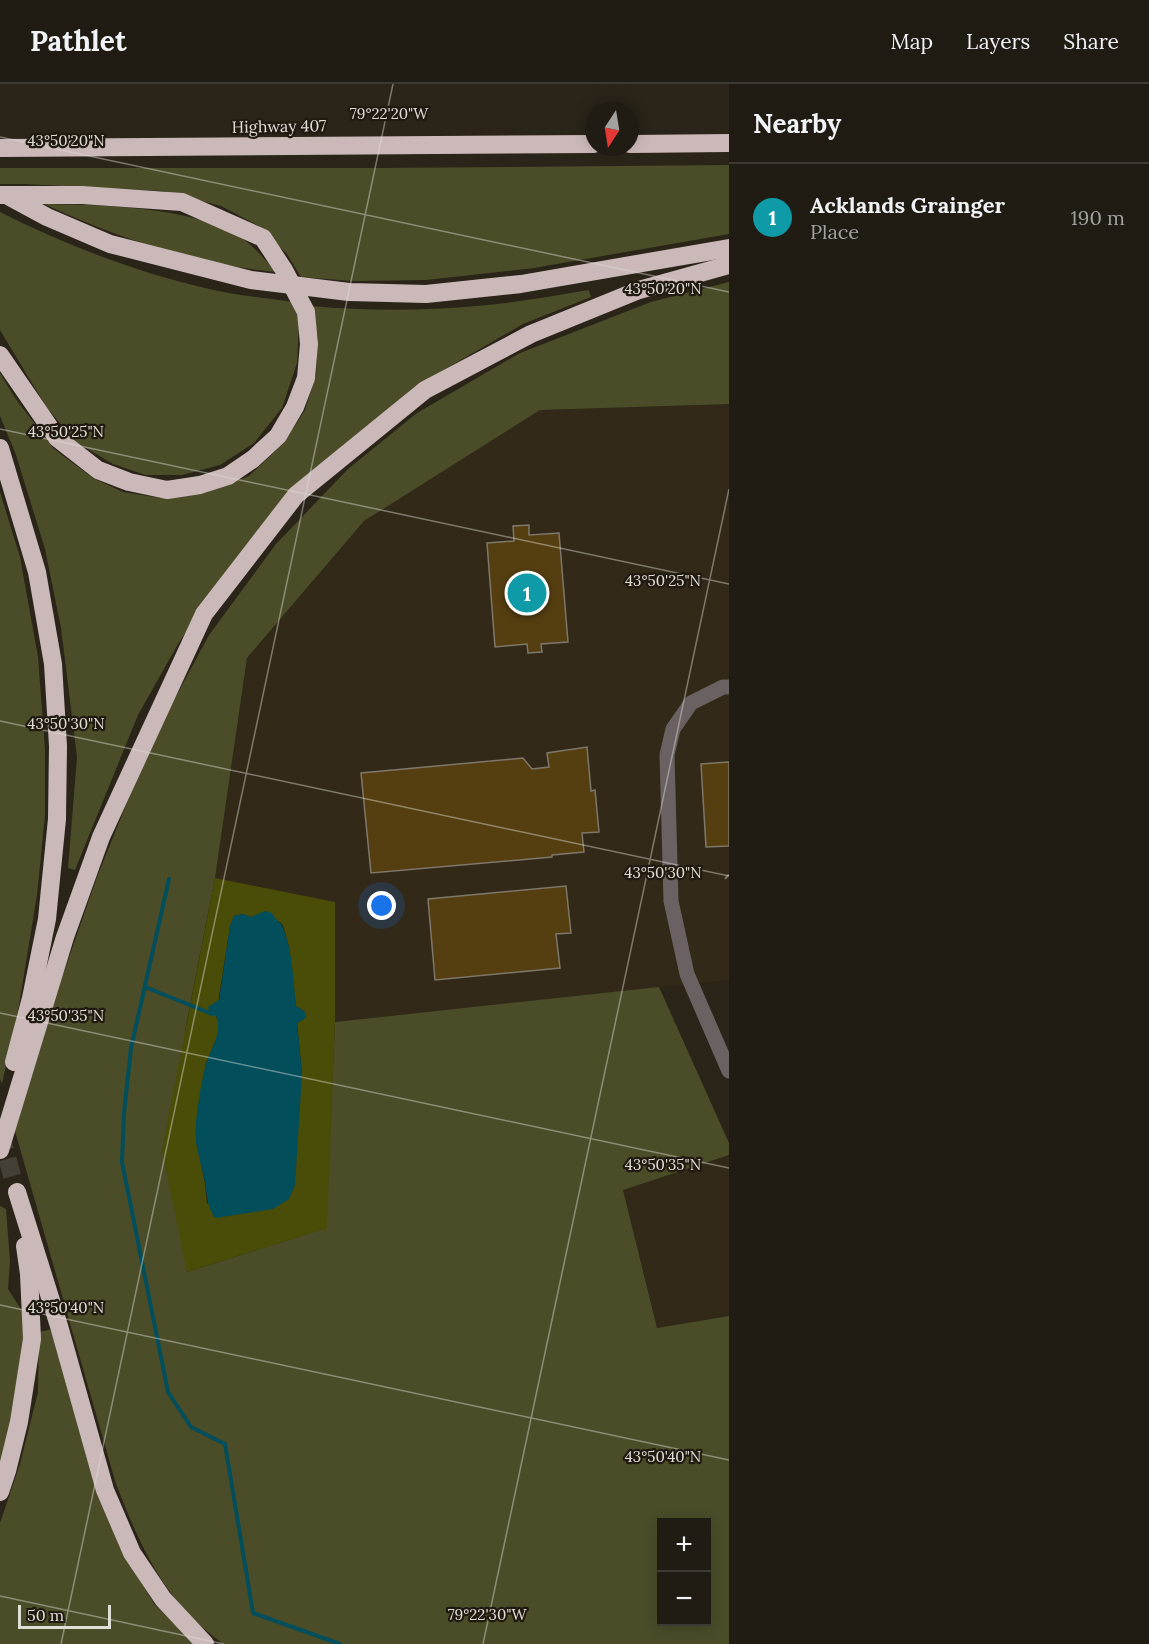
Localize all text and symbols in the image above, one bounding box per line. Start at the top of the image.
text: Pathlet [30,23,127,59]
text: Map [890,28,933,55]
text: Layers [966,28,1030,55]
text: Share [1063,28,1119,55]
north arrow [585,102,639,156]
text: 79°22'20"W [350,104,429,123]
text: Nearby [753,107,841,140]
street label: Highway 407 [232,115,327,137]
text: 43°50'20"N [27,131,105,150]
text: Acklands Grainger [810,191,1005,219]
text: 1 [768,205,777,230]
text: 190 m [1071,205,1125,230]
text: Place [810,219,859,244]
text: 43°50'20"N [624,279,702,298]
text: 43°50'25"N [28,422,104,441]
pin: 1 [508,570,546,616]
text: 43°50'25"N [625,571,701,590]
text: 43°50'30"N [27,714,105,733]
text: 43°50'30"N [624,863,702,882]
your location [367,891,396,920]
text: 43°50'35"N [28,1006,104,1025]
text: 43°50'35"N [625,1155,701,1174]
text: 43°50'40"N [28,1298,104,1317]
text: 43°50'40"N [625,1447,701,1466]
map controls [657,1518,711,1626]
button: + [657,1518,711,1572]
button: − [657,1572,711,1626]
scale bar [18,1602,111,1630]
text: 50 m [27,1605,64,1625]
text: 79°22'30"W [448,1605,527,1624]

